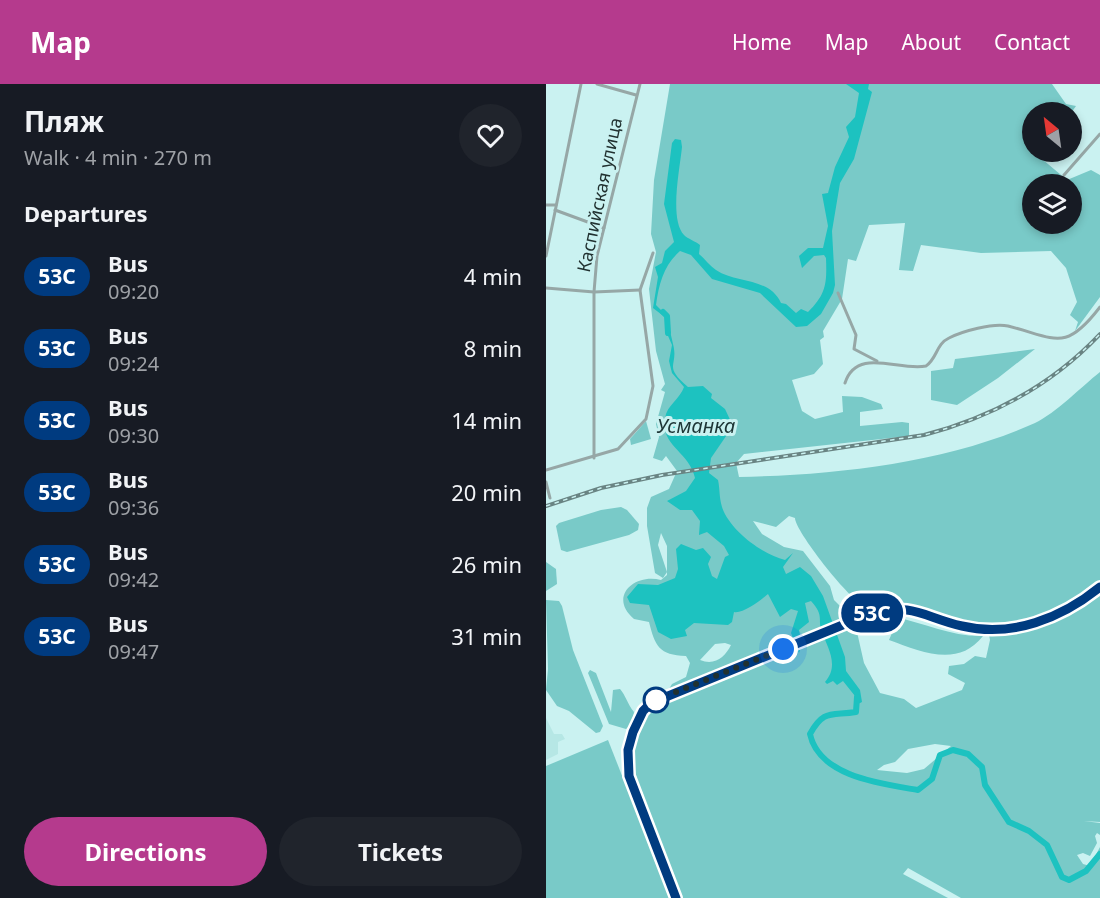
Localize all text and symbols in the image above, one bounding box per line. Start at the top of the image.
text: Map [30,23,91,61]
text: Home [732,28,792,56]
text: Map [825,28,868,56]
text: About [901,28,961,56]
text: Contact [994,28,1070,56]
text: Пляж [24,102,104,140]
north arrow [1022,102,1082,162]
map controls [1022,102,1082,234]
button: heart [459,104,522,167]
street label: Каспийская улица [571,115,627,274]
text: Walk · 4 min · 270 m [24,144,212,171]
button: layers [1022,174,1082,234]
text: Departures [24,198,148,228]
text: Bus [108,248,148,278]
text: 4 min [464,261,522,291]
text: 53С [38,262,76,290]
text: 09:20 [108,278,159,305]
text: Bus [108,320,148,350]
text: 8 min [464,333,522,363]
text: 53С [38,334,76,362]
text: 09:24 [108,350,159,377]
text: Bus [108,392,148,422]
text: 14 min [451,405,522,435]
text: 53С [38,406,76,434]
water label: Усманка [657,412,735,439]
text: 09:30 [108,422,159,449]
text: Bus [108,464,148,494]
text: 20 min [451,477,522,507]
text: 53С [38,478,76,506]
text: 09:36 [108,494,159,521]
text: Bus [108,536,148,566]
text: 26 min [451,549,522,579]
text: 53С [38,550,76,578]
text: 09:42 [108,566,159,593]
line badge: 53С [838,594,906,632]
text: 53С [853,599,891,627]
text: Bus [108,608,148,638]
text: 31 min [451,621,522,651]
text: 53С [38,622,76,650]
your location [768,634,798,664]
text: 09:47 [108,638,159,665]
unlabelled marker [643,687,669,713]
button: Directions [24,817,267,886]
button: Tickets [279,817,522,886]

